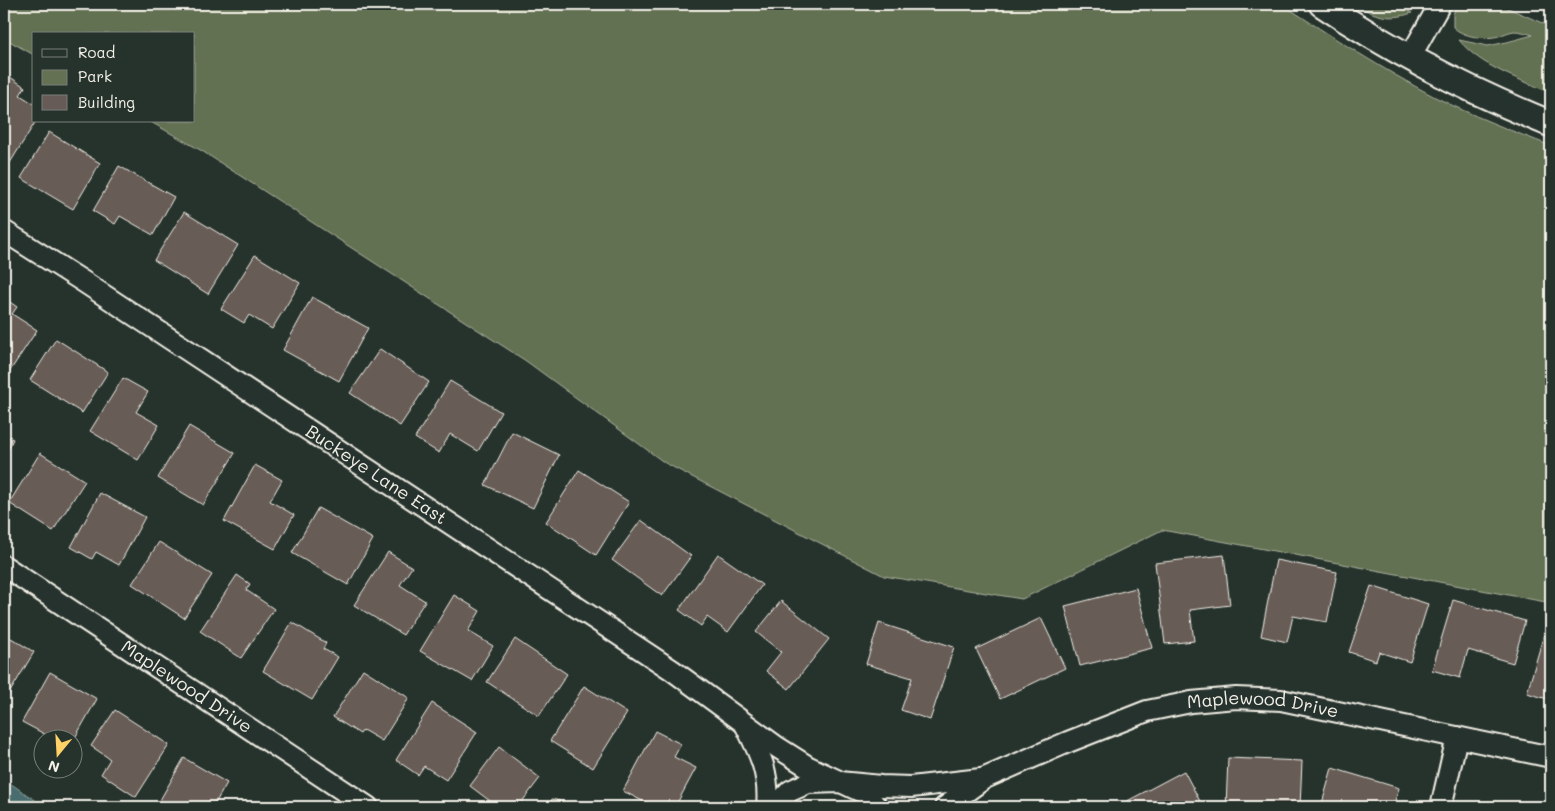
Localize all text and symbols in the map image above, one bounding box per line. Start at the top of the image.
legend [32,32,195,122]
text: Road [78,42,115,62]
text: Park [78,66,112,86]
text: Building [78,92,135,112]
street label: Buckeye Lane East [302,419,452,529]
street label: Maplewood Drive [117,634,257,738]
street label: Maplewood Drive [1186,685,1341,723]
north arrow [32,728,82,778]
text: N [46,756,62,778]

